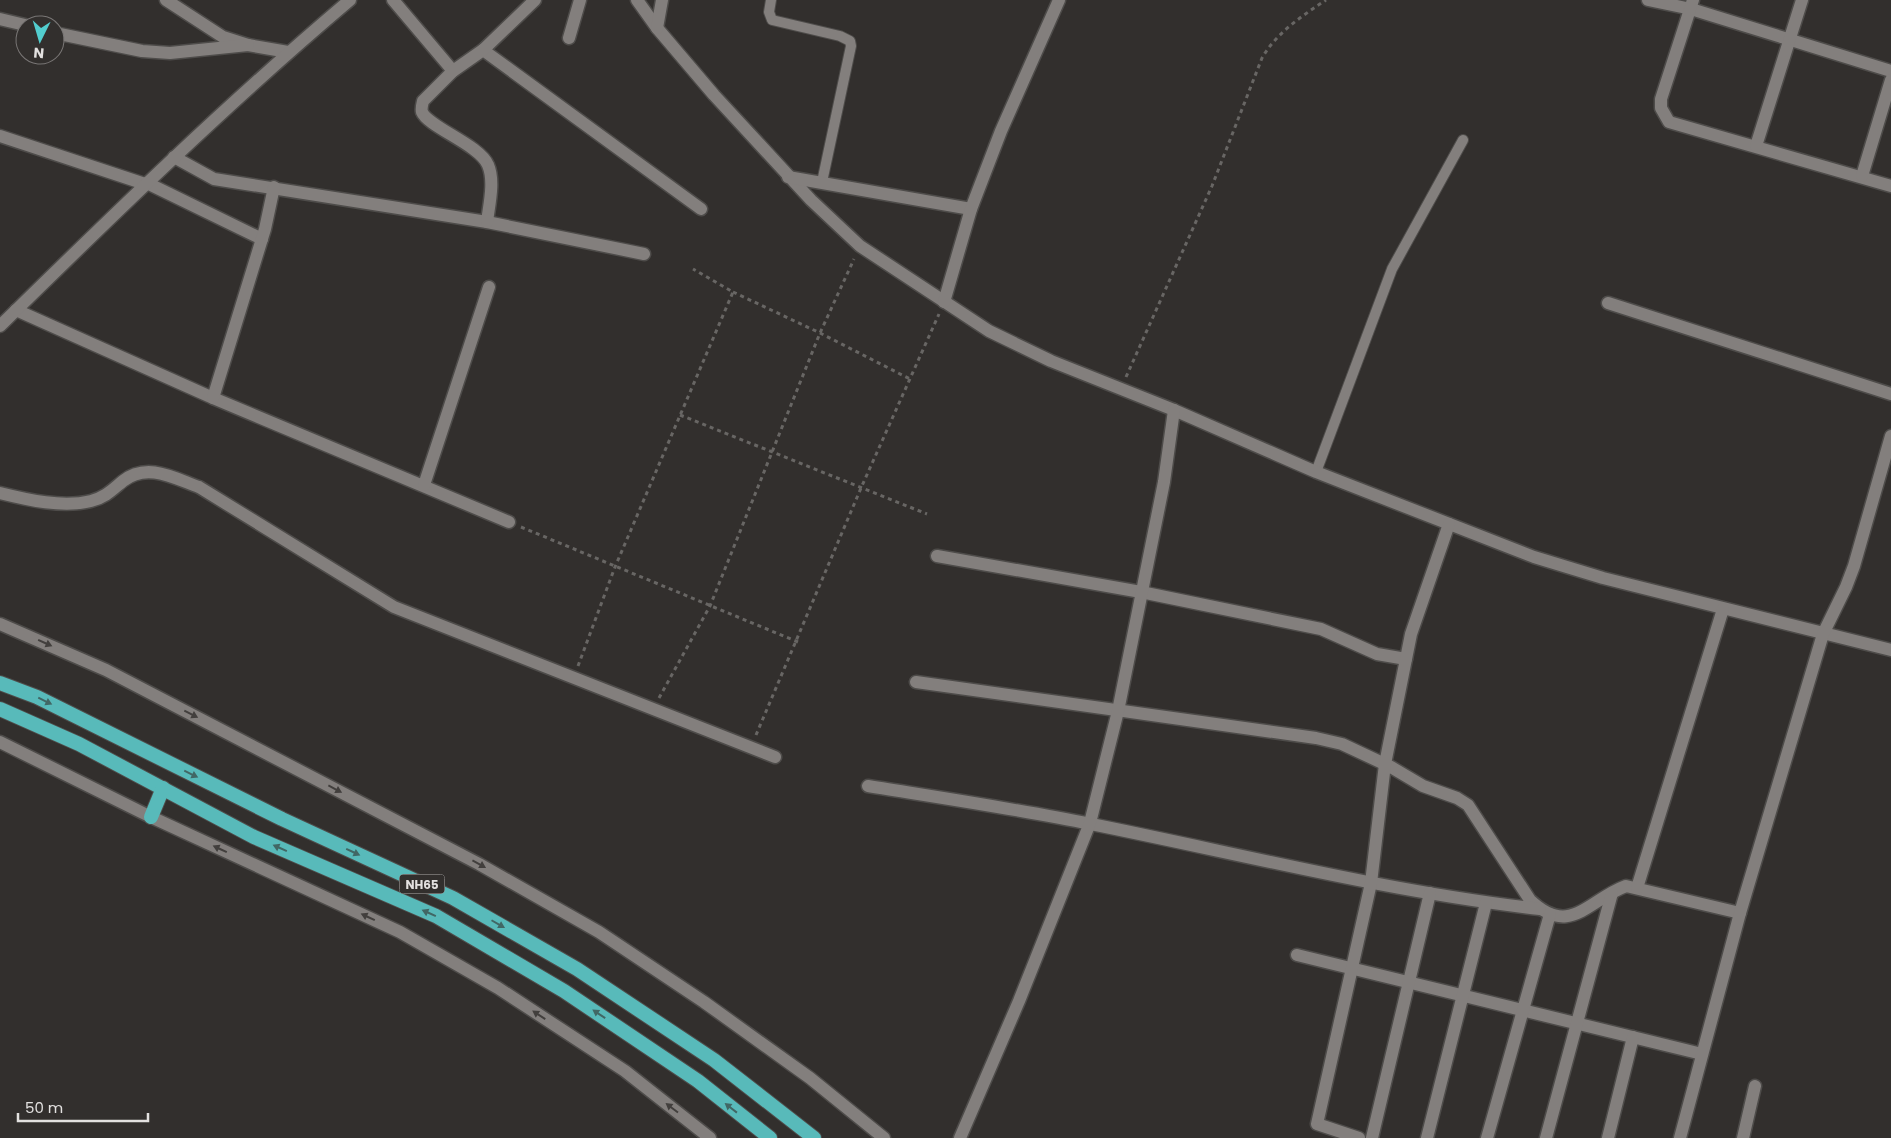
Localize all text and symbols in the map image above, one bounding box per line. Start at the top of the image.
north arrow [15,15,65,65]
text: N [33,43,45,63]
one-way arrow [38,639,52,647]
one-way arrow [38,698,52,706]
one-way arrow [184,710,198,718]
one-way arrow [184,770,198,778]
one-way arrow [328,785,342,793]
one-way arrow [213,844,227,852]
one-way arrow [273,844,287,852]
one-way arrow [346,848,360,856]
one-way arrow [472,860,486,869]
road number: NH65 [400,874,444,894]
one-way arrow [422,909,436,917]
one-way arrow [361,913,375,921]
one-way arrow [492,919,505,928]
one-way arrow [592,1009,605,1019]
one-way arrow [532,1010,546,1020]
scale bar [18,1090,148,1122]
text: 50 m [25,1097,63,1118]
one-way arrow [666,1102,679,1113]
one-way arrow [725,1102,738,1113]

